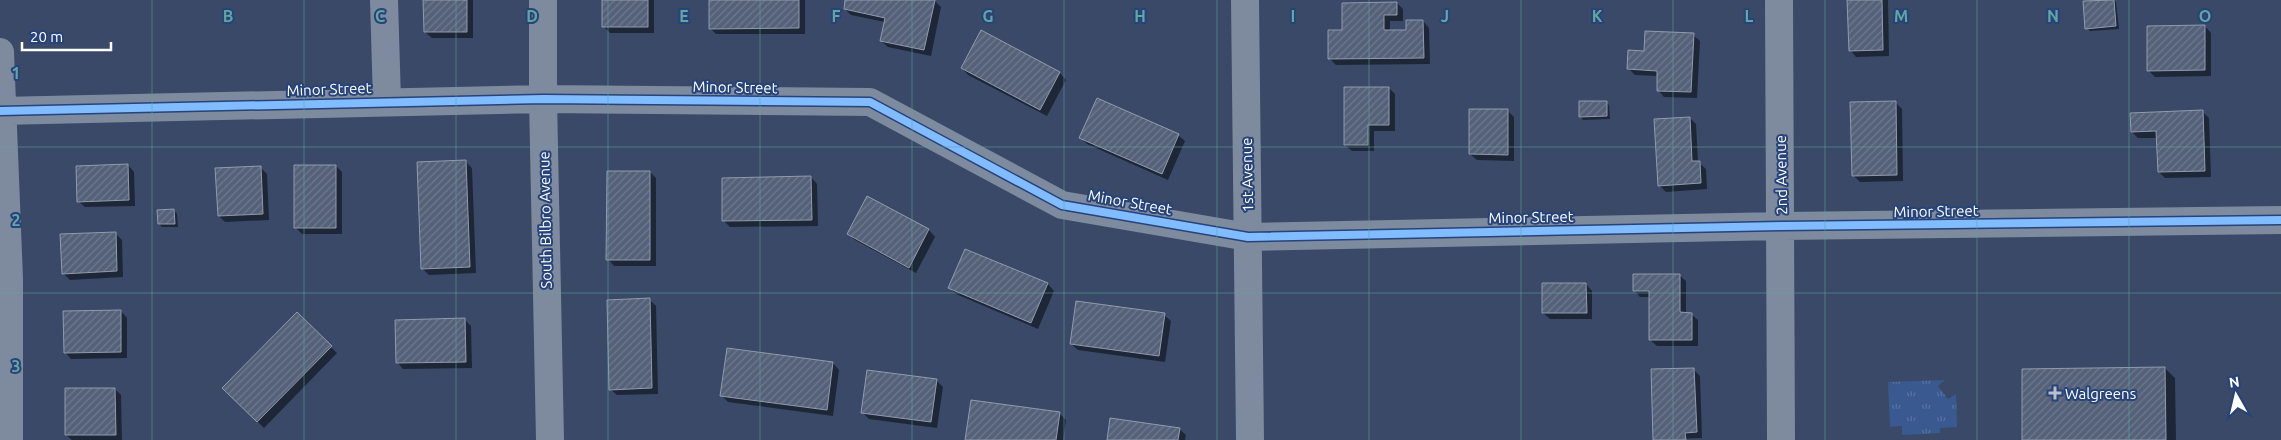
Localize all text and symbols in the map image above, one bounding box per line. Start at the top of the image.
text: B [223,7,233,25]
text: C [375,7,385,25]
text: D [526,7,538,25]
text: E [679,7,689,25]
text: F [832,7,841,25]
text: G [982,7,994,25]
text: H [1134,7,1146,25]
text: I [1291,7,1295,25]
text: J [1441,7,1449,25]
text: K [1592,7,1603,25]
text: L [1745,7,1754,25]
text: M [1894,7,1908,25]
text: N [2047,7,2059,25]
text: O [2199,7,2211,25]
scale bar [22,20,111,52]
text: 20 m [30,28,63,45]
text: 1 [11,64,21,82]
street label: Minor Street [692,78,778,96]
street label: Minor Street [286,79,372,99]
street label: 2nd Avenue [1772,135,1790,215]
street label: 1st Avenue [1238,137,1256,213]
street label: South Bilbro Avenue [535,151,555,289]
street label: Minor Street [1087,186,1173,218]
street label: Minor Street [1893,202,1979,220]
street label: Minor Street [1488,208,1574,226]
text: 2 [11,211,21,229]
text: 3 [11,357,21,375]
north arrow [2211,370,2261,420]
text: N [2228,373,2240,391]
place label: Walgreens [2065,385,2136,402]
marker: Walgreens [2049,387,2061,399]

